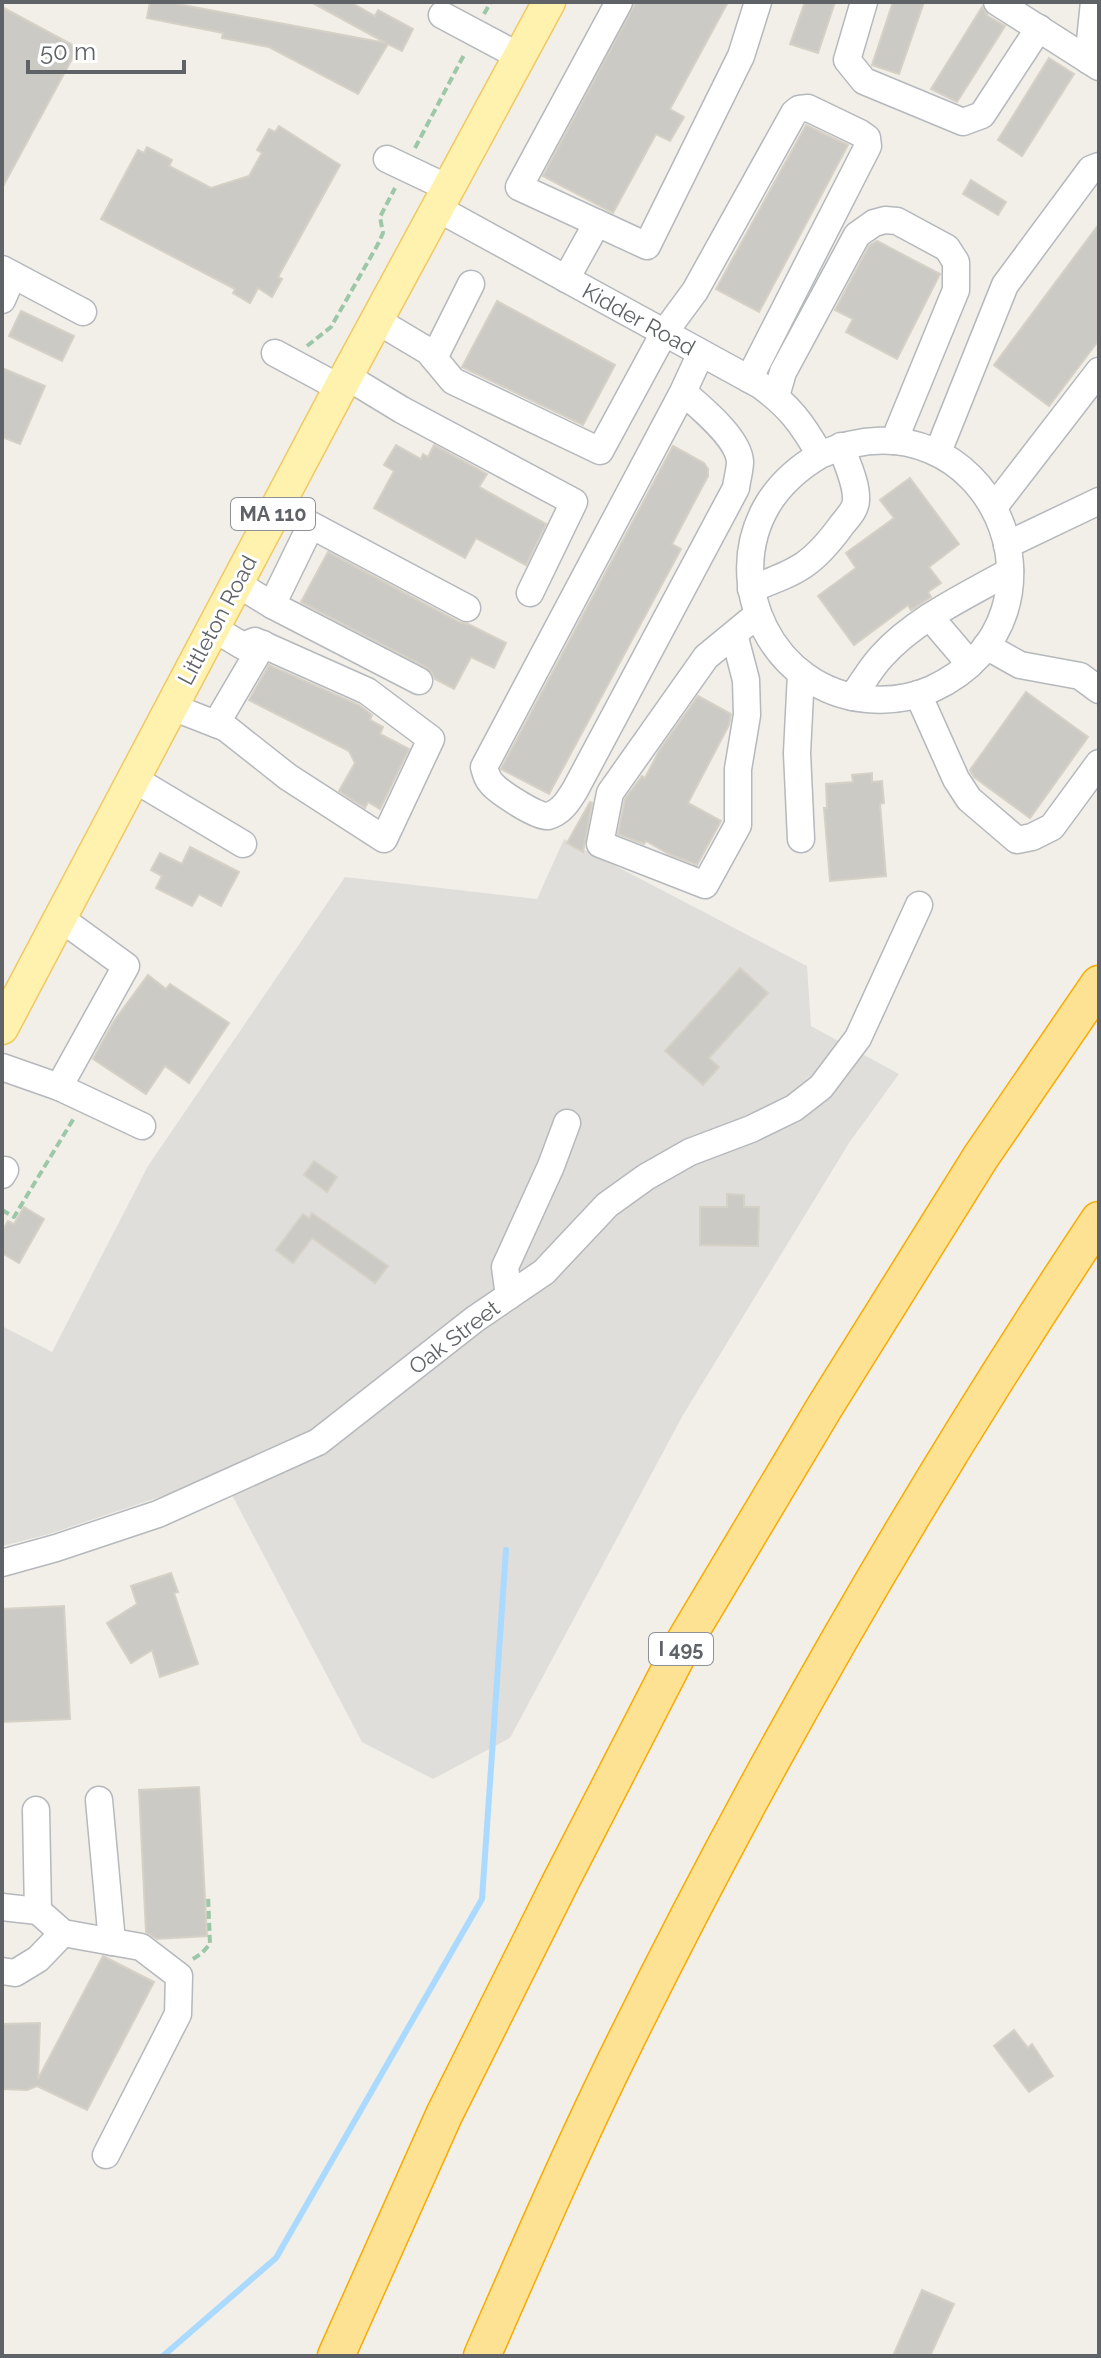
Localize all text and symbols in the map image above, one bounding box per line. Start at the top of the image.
scale bar [28,24,184,74]
text: 50 m [40,37,96,66]
street label: Kidder Road [578,277,700,361]
road number: MA 110 [231,498,315,530]
street label: Littleton Road [172,551,262,689]
street label: Oak Street [404,1294,505,1379]
road number: I 495 [649,1633,713,1665]

